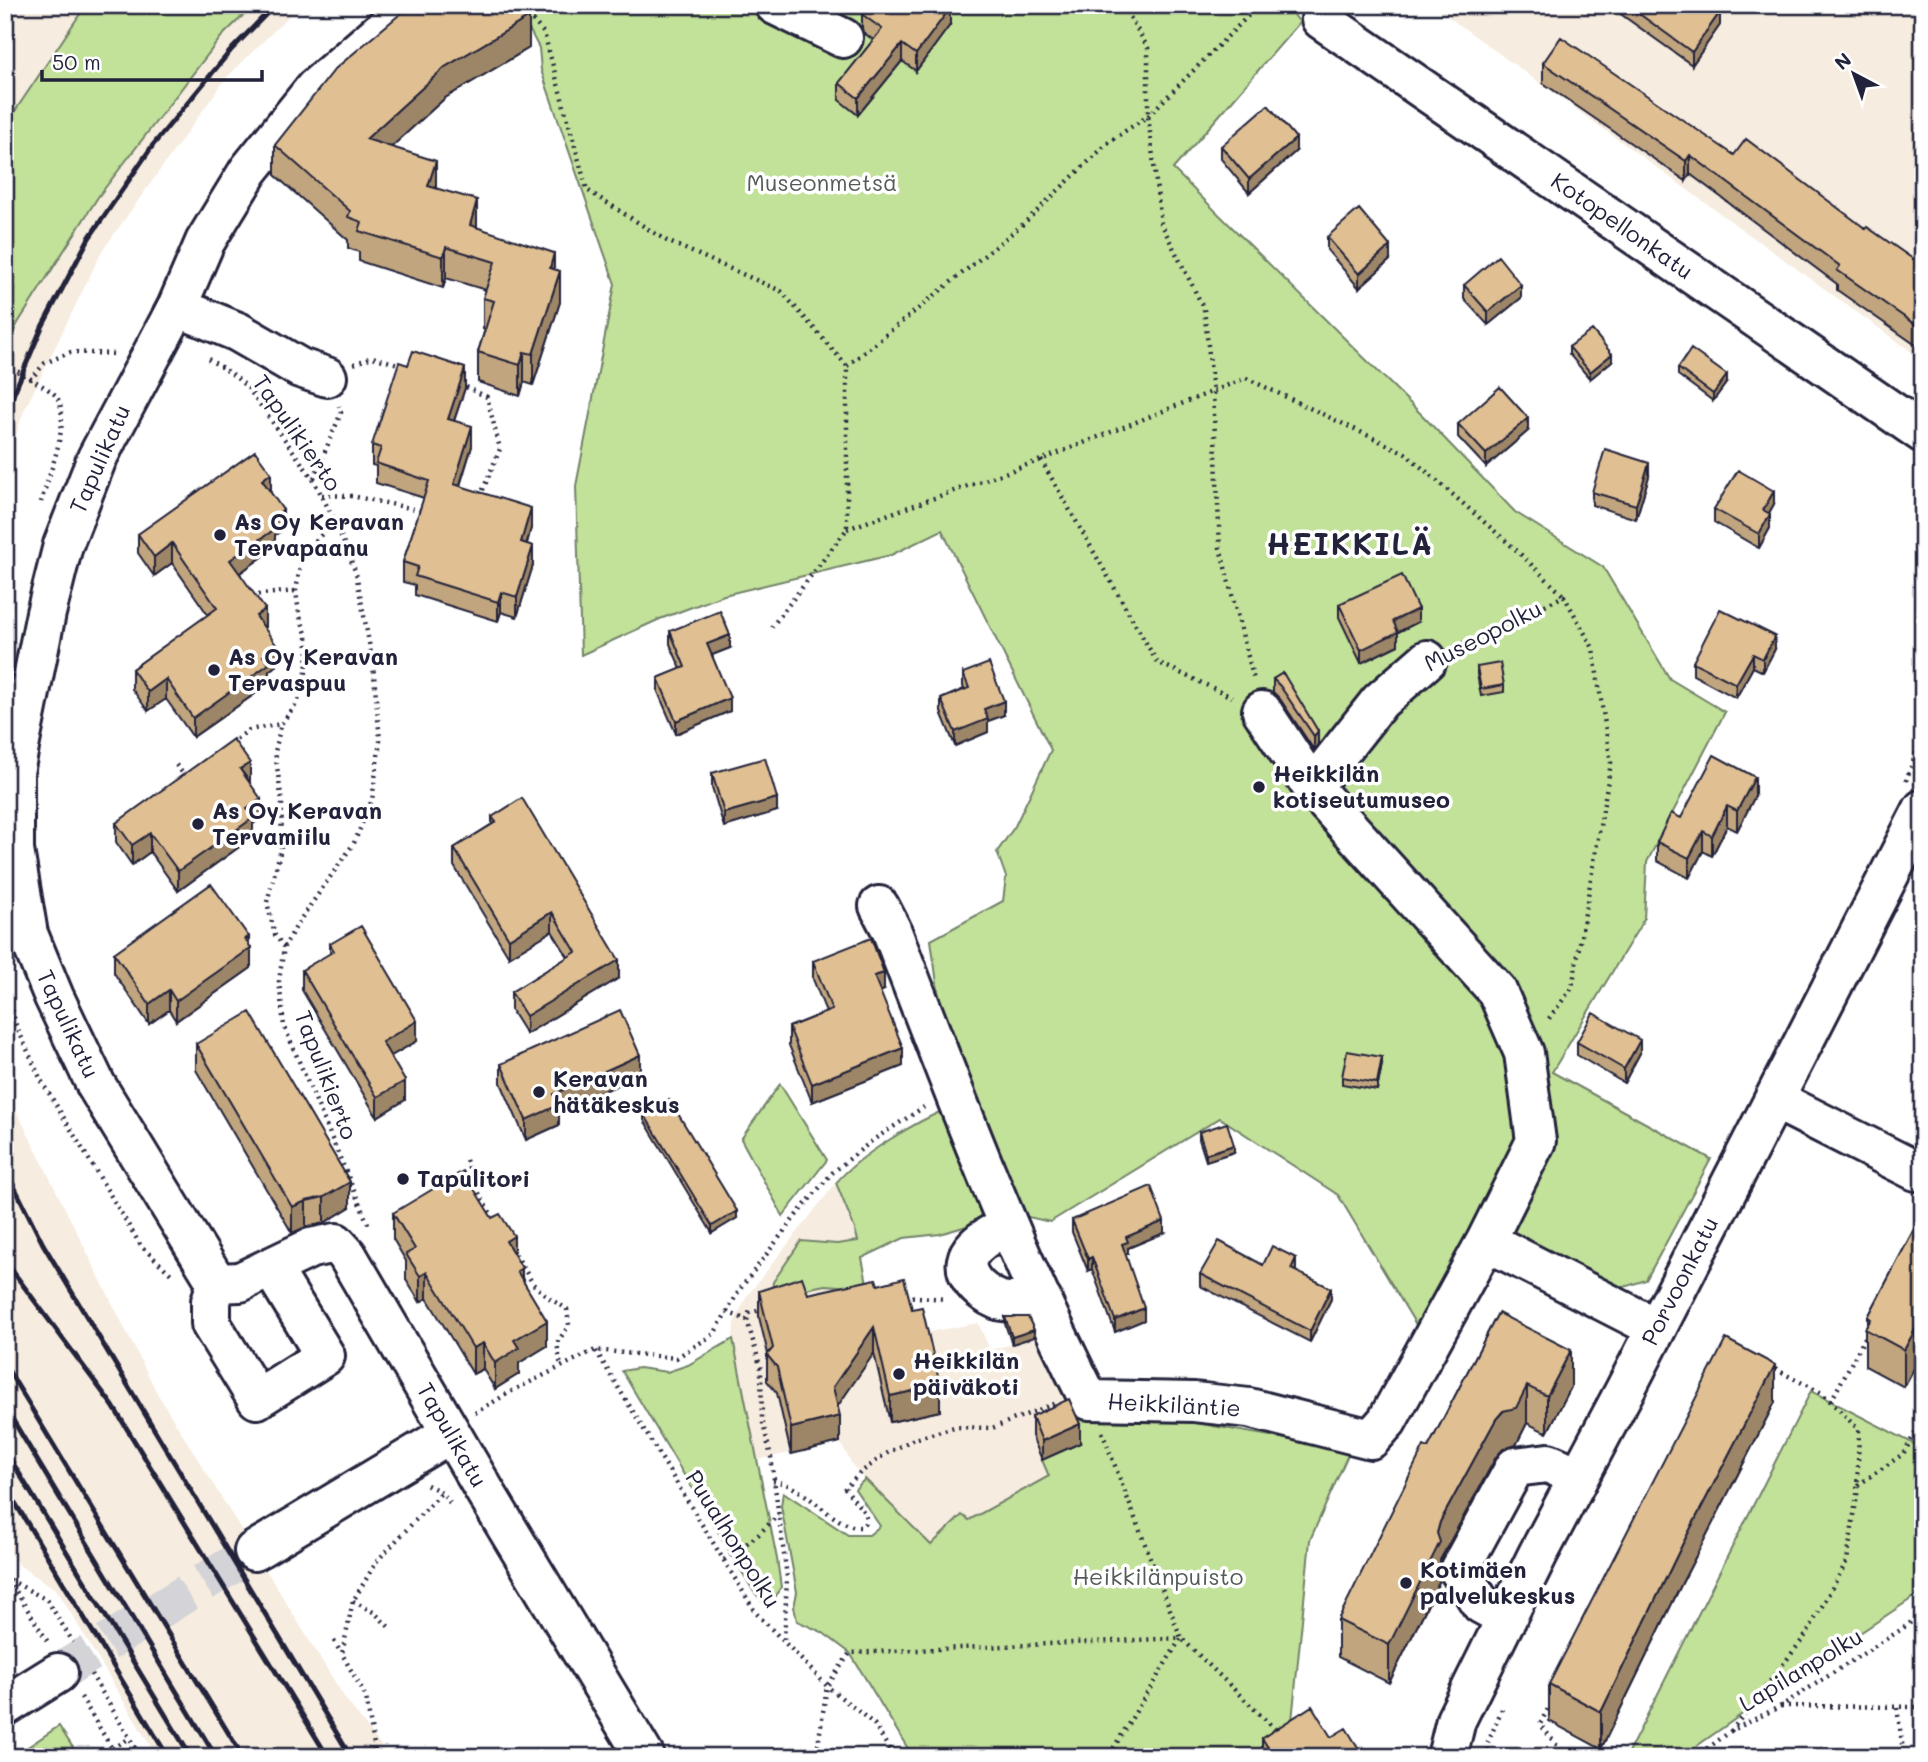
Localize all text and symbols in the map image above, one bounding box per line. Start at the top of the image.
scale bar [42,38,262,82]
north arrow [1820,38,1890,108]
text: N [1829,47,1856,75]
text: 50 m [52,48,101,75]
street label: Kotopellonkatu [1546,165,1700,285]
park label: Museonmetsä [747,167,897,197]
street label: Tapulikierto [247,368,349,497]
street label: Tapulikatu [62,400,136,518]
place label: As Oy Keravan Tervapaanu [234,506,404,562]
district label: HEIKKILÄ [1266,523,1434,563]
marker: As Oy Keravan Tervapaanu [212,527,228,543]
street label: Museopolku [1419,593,1547,678]
place label: As Oy Keravan Tervaspuu [228,641,398,697]
marker: As Oy Keravan Tervaspuu [206,662,222,678]
place label: Heikkilän kotiseutumuseo [1273,758,1450,814]
marker: Heikkilän kotiseutumuseo [1251,779,1267,795]
place label: As Oy Keravan Tervamiilu [212,795,382,851]
marker: As Oy Keravan Tervamiilu [190,816,206,832]
street label: Tapulikatu [31,965,107,1082]
street label: Tapulikierto [289,1006,365,1143]
place label: Keravan hätäkeskus [553,1063,680,1119]
marker: Keravan hätäkeskus [531,1084,547,1100]
place label: Tapulitori [417,1163,530,1193]
marker: Tapulitori [395,1171,411,1187]
street label: Porvoonkatu [1634,1211,1724,1350]
place label: Heikkilän päiväkoti [913,1345,1019,1401]
marker: Heikkilän päiväkoti [891,1366,907,1382]
street label: Tapulikatu [411,1377,495,1492]
street label: Heikkiläntie [1107,1386,1241,1422]
street label: Puualhonpolku [680,1464,788,1613]
place label: Kotimäen palvelukeskus [1420,1554,1575,1610]
park label: Heikkilänpuisto [1073,1561,1243,1591]
marker: Kotimäen palvelukeskus [1398,1575,1414,1591]
street label: Lapilanpolku [1733,1621,1868,1718]

